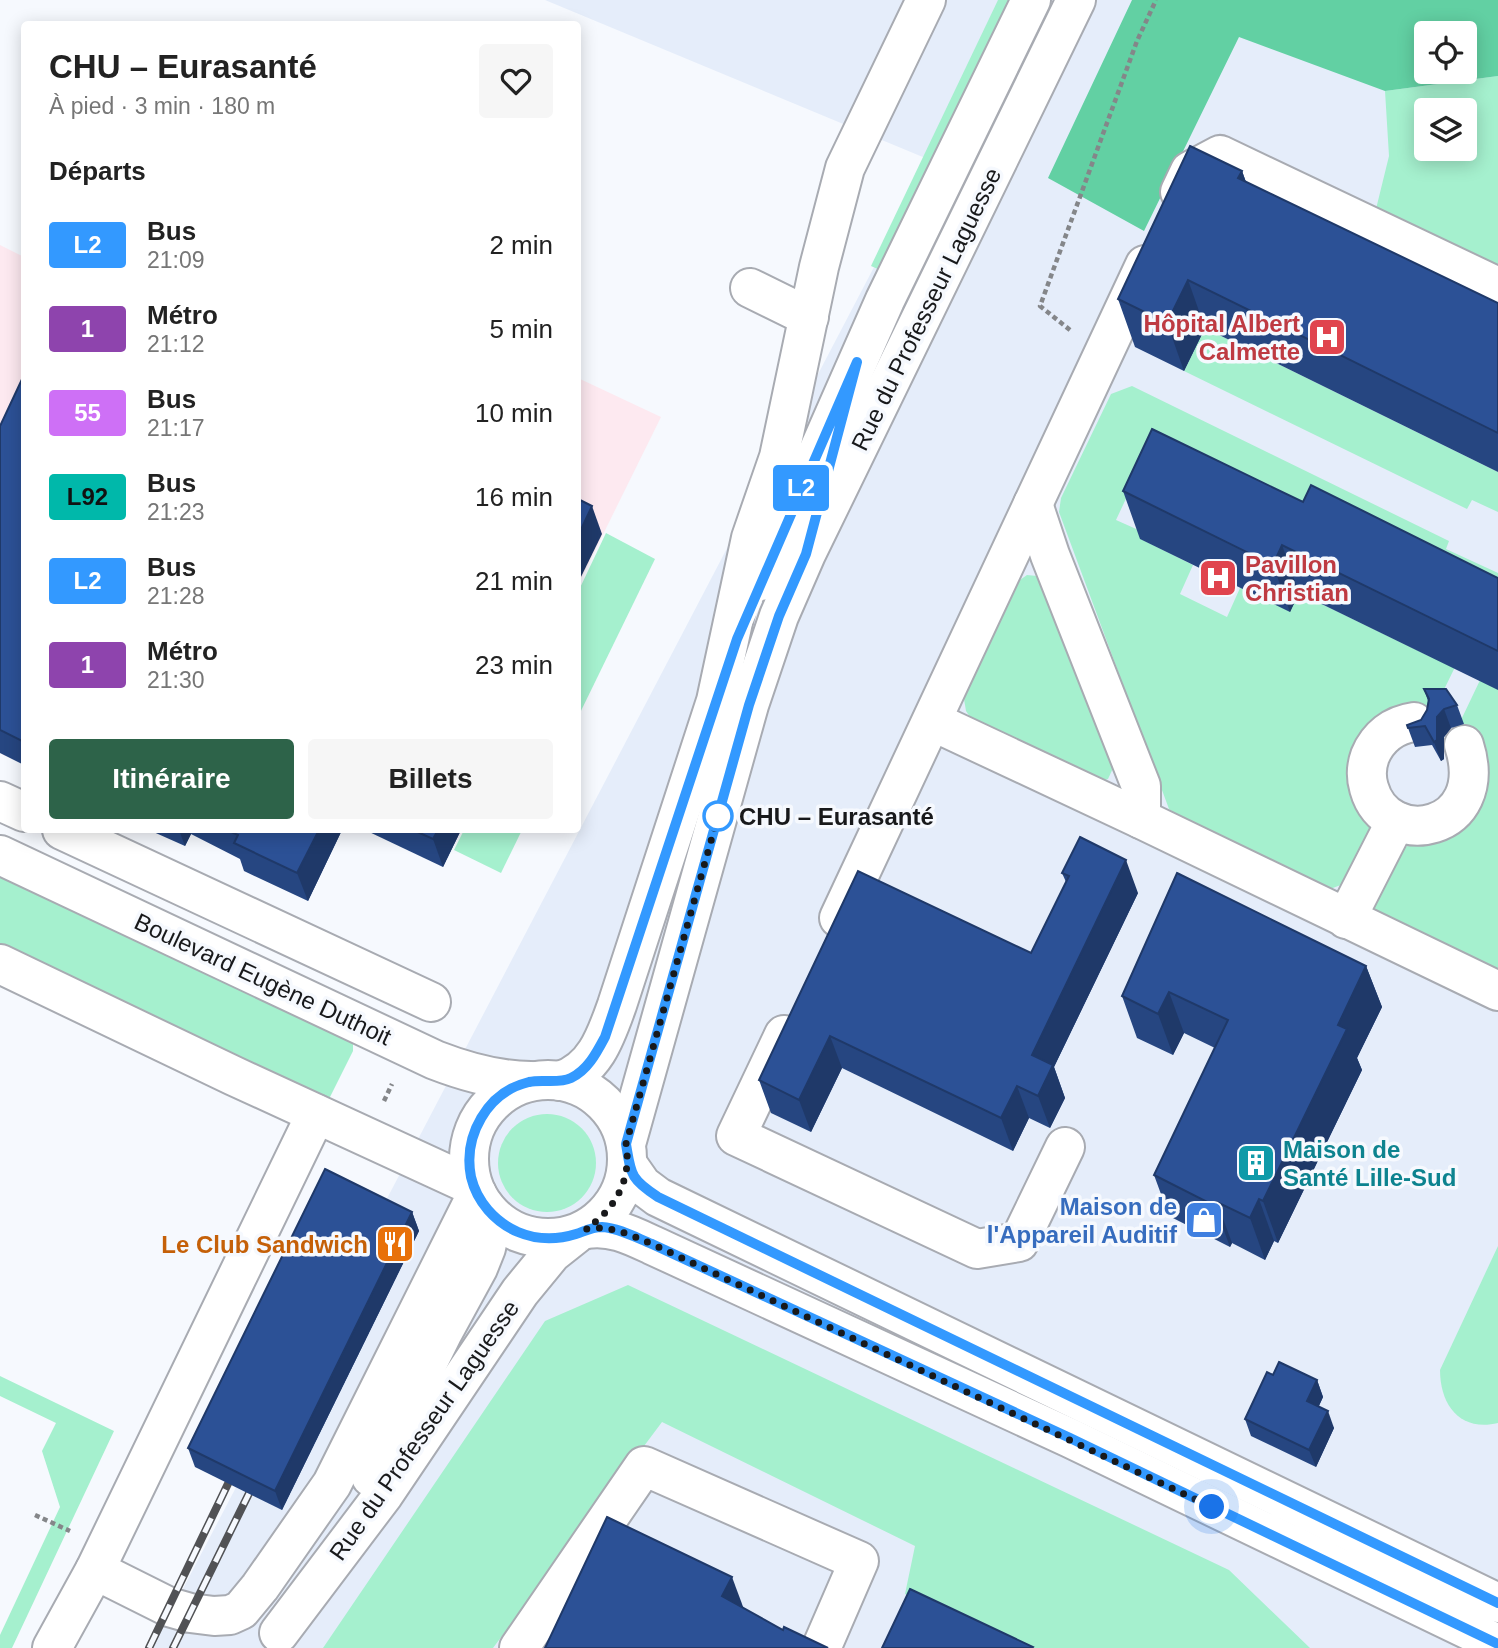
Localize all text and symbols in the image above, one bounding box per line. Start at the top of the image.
map controls [1414,21,1477,161]
button: locate [1414,21,1477,84]
button: heart [479,44,553,118]
text: CHU – Eurasanté [49,48,317,85]
text: À pied · 3 min · 180 m [49,93,275,119]
button: layers [1414,98,1477,161]
text: Départs [49,156,146,186]
street label: Rue du Professeur Laguesse [846,163,1006,455]
text: Bus [147,216,196,246]
text: 2 min [489,230,553,260]
text: L2 [73,231,102,258]
text: 21:09 [147,247,205,273]
text: Métro [147,300,218,330]
place label: Hôpital Albert Calmette [1144,310,1300,365]
text: 5 min [489,314,553,344]
text: 1 [81,315,94,342]
hospital icon: Hôpital Albert Calmette [1306,316,1348,358]
text: 21:12 [147,331,205,357]
text: Bus [147,384,196,414]
text: 10 min [475,398,553,428]
text: 55 [74,399,101,426]
text: 21:17 [147,415,205,441]
line badge: L2 [770,465,832,511]
text: Bus [147,468,196,498]
text: L2 [787,474,815,501]
text: 16 min [475,482,553,512]
text: L92 [67,483,108,510]
text: 21:23 [147,499,205,525]
place label: Pavillon Christian [1245,551,1349,606]
text: Bus [147,552,196,582]
hospital icon: Pavillon Christian [1197,557,1239,599]
text: 21 min [475,566,553,596]
text: L2 [73,567,102,594]
text: 21:28 [147,583,205,609]
text: Métro [147,636,218,666]
text: 23 min [475,650,553,680]
text: 1 [81,651,94,678]
text: 21:30 [147,667,205,693]
button: Itinéraire [49,739,294,819]
button: Billets [308,739,553,819]
marker: CHU – Eurasanté [703,801,733,831]
place label: CHU – Eurasanté [739,803,934,830]
street label: Boulevard Eugène Duthoit [130,908,396,1051]
place label: Maison de Santé Lille-Sud [1283,1136,1456,1191]
building icon: Maison de Santé Lille-Sud [1235,1142,1277,1184]
place label: Maison de l'Appareil Auditif [987,1193,1178,1248]
shop icon: Maison de l'Appareil Auditif [1183,1199,1225,1241]
restaurant icon: Le Club Sandwich [374,1223,416,1265]
place label: Le Club Sandwich [161,1231,368,1258]
street label: Rue du Professeur Laguesse [324,1295,524,1565]
your location [1194,1489,1229,1524]

